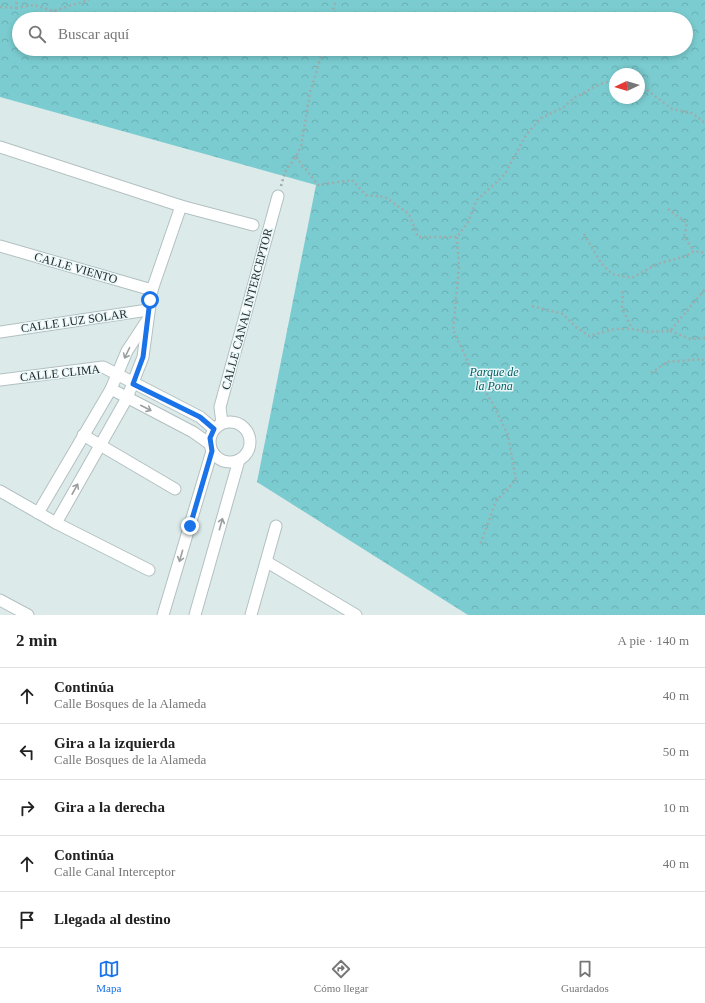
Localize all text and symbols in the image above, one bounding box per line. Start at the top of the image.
search box [12,12,693,56]
icon: search [26,23,48,45]
text: Buscar aquí [58,26,129,42]
north arrow [609,68,645,104]
street label: CALLE CANAL INTERCEPTOR [219,227,275,391]
street label: CALLE VIENTO [33,249,120,287]
route start [141,291,159,309]
street label: CALLE LUZ SOLAR [20,307,128,335]
one-way arrow [123,346,130,358]
street label: CALLE CLIMA [19,362,101,384]
park label: Parque de la Pona [468,365,519,393]
one-way arrow [140,405,152,412]
one-way arrow [72,483,79,495]
route end [181,517,199,535]
one-way arrow [218,517,225,530]
one-way arrow [177,549,184,562]
text: 2 min [16,631,57,650]
text: A pie · 140 m [618,633,689,648]
text: Continúa [54,679,114,695]
icon: ahead [16,685,38,707]
text: 40 m [663,688,689,703]
text: Calle Bosques de la Alameda [54,696,206,711]
text: Gira a la izquierda [54,735,175,751]
icon: left [16,741,38,763]
text: 50 m [663,744,689,759]
text: Calle Bosques de la Alameda [54,752,206,767]
icon: right [16,797,38,819]
text: Gira a la derecha [54,799,165,815]
text: 10 m [663,800,689,815]
text: Continúa [54,847,114,863]
icon: ahead [16,853,38,875]
text: 40 m [663,856,689,871]
text: Calle Canal Interceptor [54,864,175,879]
icon: arrive [16,909,38,931]
text: Llegada al destino [54,911,171,927]
tab: Mapa [96,958,121,994]
tab: Cómo llegar [314,958,369,994]
tab: Guardados [561,958,609,994]

